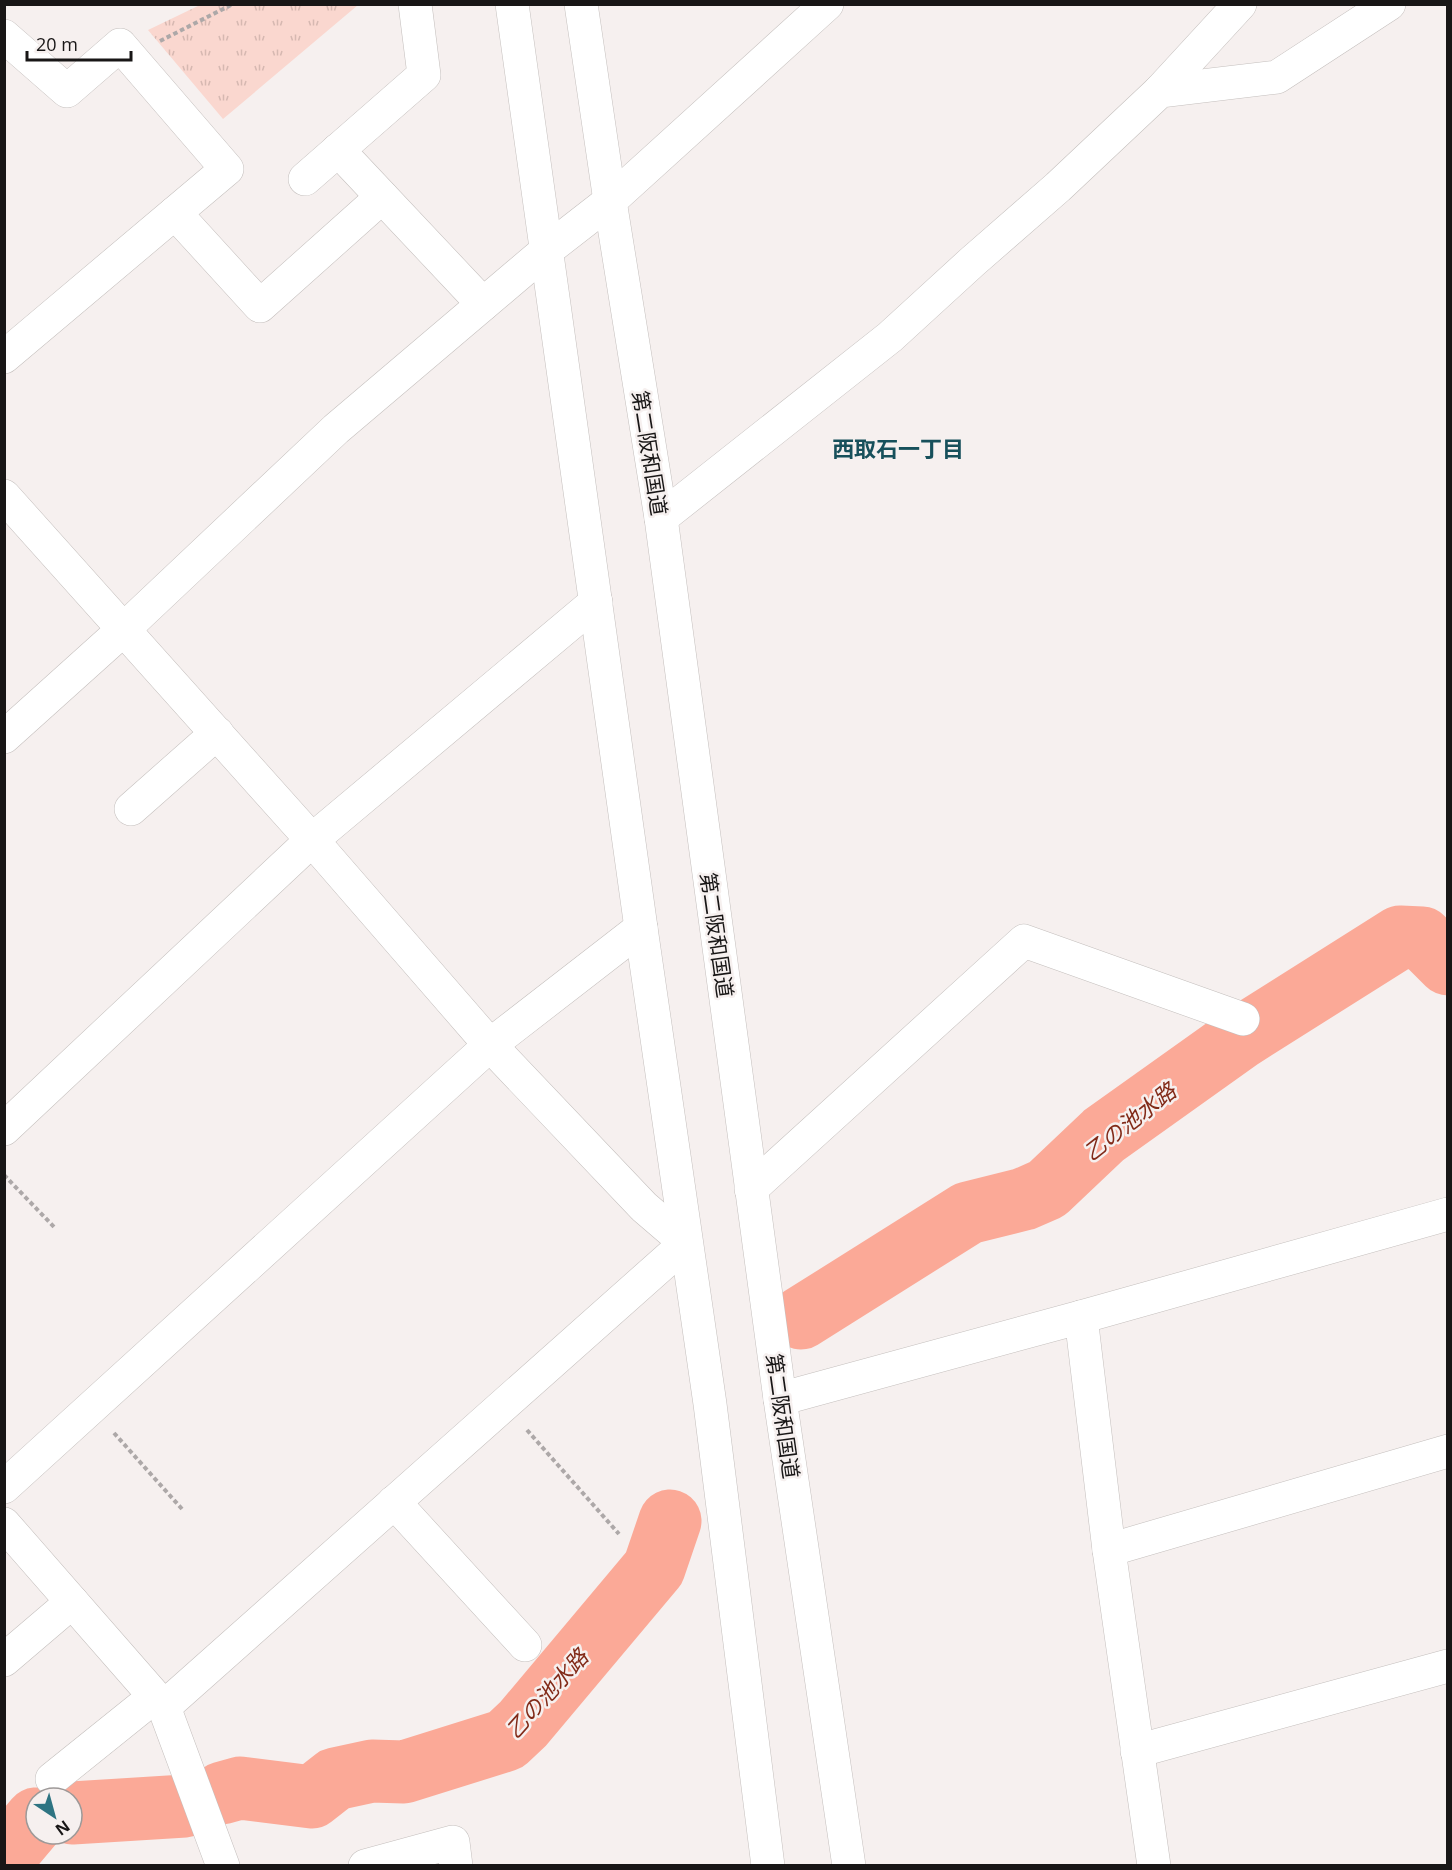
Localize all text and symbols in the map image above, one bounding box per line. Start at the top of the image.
scale bar [27,24,130,62]
text: 20 m [36,32,78,56]
street label: 第二阪和国道 [626,389,674,517]
district label: 西取石一丁目 [832,433,964,463]
street label: 第二阪和国道 [694,871,740,999]
water label: 乙の池水路 [1076,1074,1183,1167]
street label: 第二阪和国道 [760,1352,806,1480]
water label: 乙の池水路 [498,1641,595,1744]
north arrow [24,1786,84,1846]
text: N [51,1815,75,1841]

